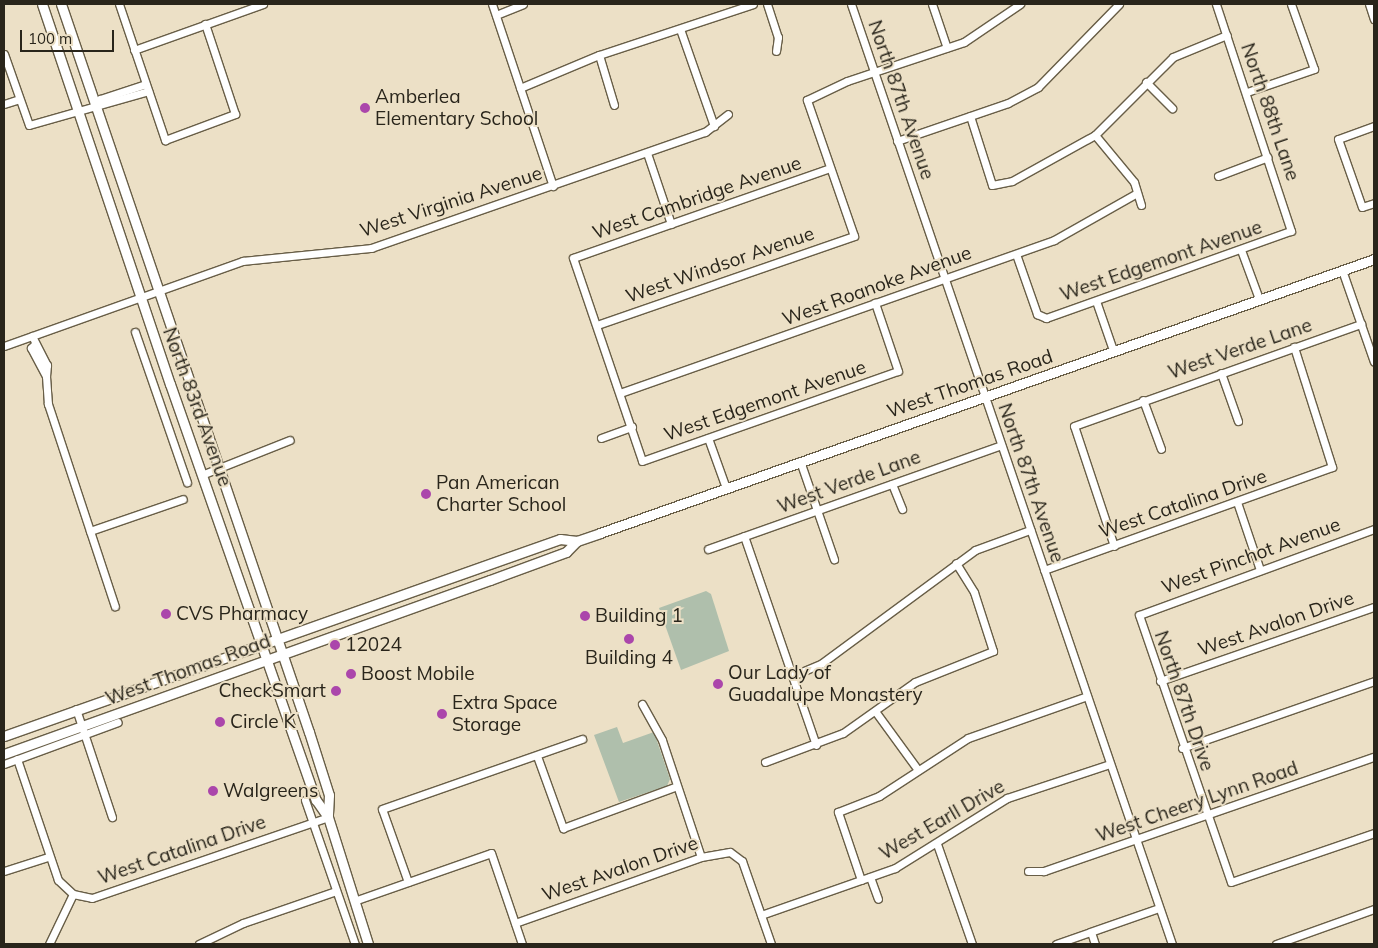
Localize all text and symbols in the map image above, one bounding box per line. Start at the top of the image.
street label: North 87th Avenue [863,17,939,183]
scale bar [22,20,116,52]
text: 100 m [28,29,72,48]
street label: North 88th Lane [1236,40,1304,184]
place label: Amberlea Elementary School [375,86,538,130]
marker: Amberlea Elementary School [359,102,371,114]
street label: West Cambridge Avenue [590,152,804,244]
street label: West Virginia Avenue [357,162,545,242]
street label: West Edgemont Avenue [1057,216,1265,306]
street label: West Windsor Avenue [623,222,817,308]
street label: West Roanoke Avenue [779,241,975,331]
street label: West Verde Lane [1165,314,1315,384]
street label: North 83rd Avenue [158,324,236,490]
street label: West Thomas Road [884,345,1056,423]
street label: West Edgemont Avenue [661,356,869,446]
street label: North 87th Avenue [993,400,1069,566]
street label: West Verde Lane [774,446,924,518]
street label: West Catalina Drive [1096,465,1270,543]
place label: Pan American Charter School [436,472,566,516]
marker: Pan American Charter School [420,488,432,500]
street label: West Pinchot Avenue [1159,513,1343,599]
street label: West Avalon Drive [1195,587,1357,661]
place label: CVS Pharmacy [176,603,308,625]
place label: Building 1 [595,605,683,627]
marker: CVS Pharmacy [160,608,172,620]
marker: Building 1 [579,610,591,622]
street label: North 87th Drive [1149,628,1219,774]
street label: West Thomas Road [102,630,274,710]
marker: Building 4 [623,633,635,645]
place label: 12024 [345,634,402,656]
marker: 12024 [329,639,341,651]
place label: Building 4 [585,647,673,669]
place label: Our Lady of Guadalupe Monastery [728,662,923,706]
place label: Boost Mobile [361,663,474,685]
marker: Boost Mobile [345,668,357,680]
marker: Our Lady of Guadalupe Monastery [712,678,724,690]
place label: CheckSmart [218,680,326,702]
marker: CheckSmart [330,685,342,697]
place label: Extra Space Storage [452,692,557,736]
marker: Extra Space Storage [436,708,448,720]
place label: Circle K [230,711,296,733]
marker: Circle K [214,716,226,728]
street label: West Cheery Lynn Road [1093,757,1301,847]
street label: West Earll Drive [875,775,1009,865]
place label: Walgreens [223,780,318,802]
marker: Walgreens [207,785,219,797]
street label: West Catalina Drive [95,811,269,889]
street label: West Avalon Drive [539,832,701,906]

